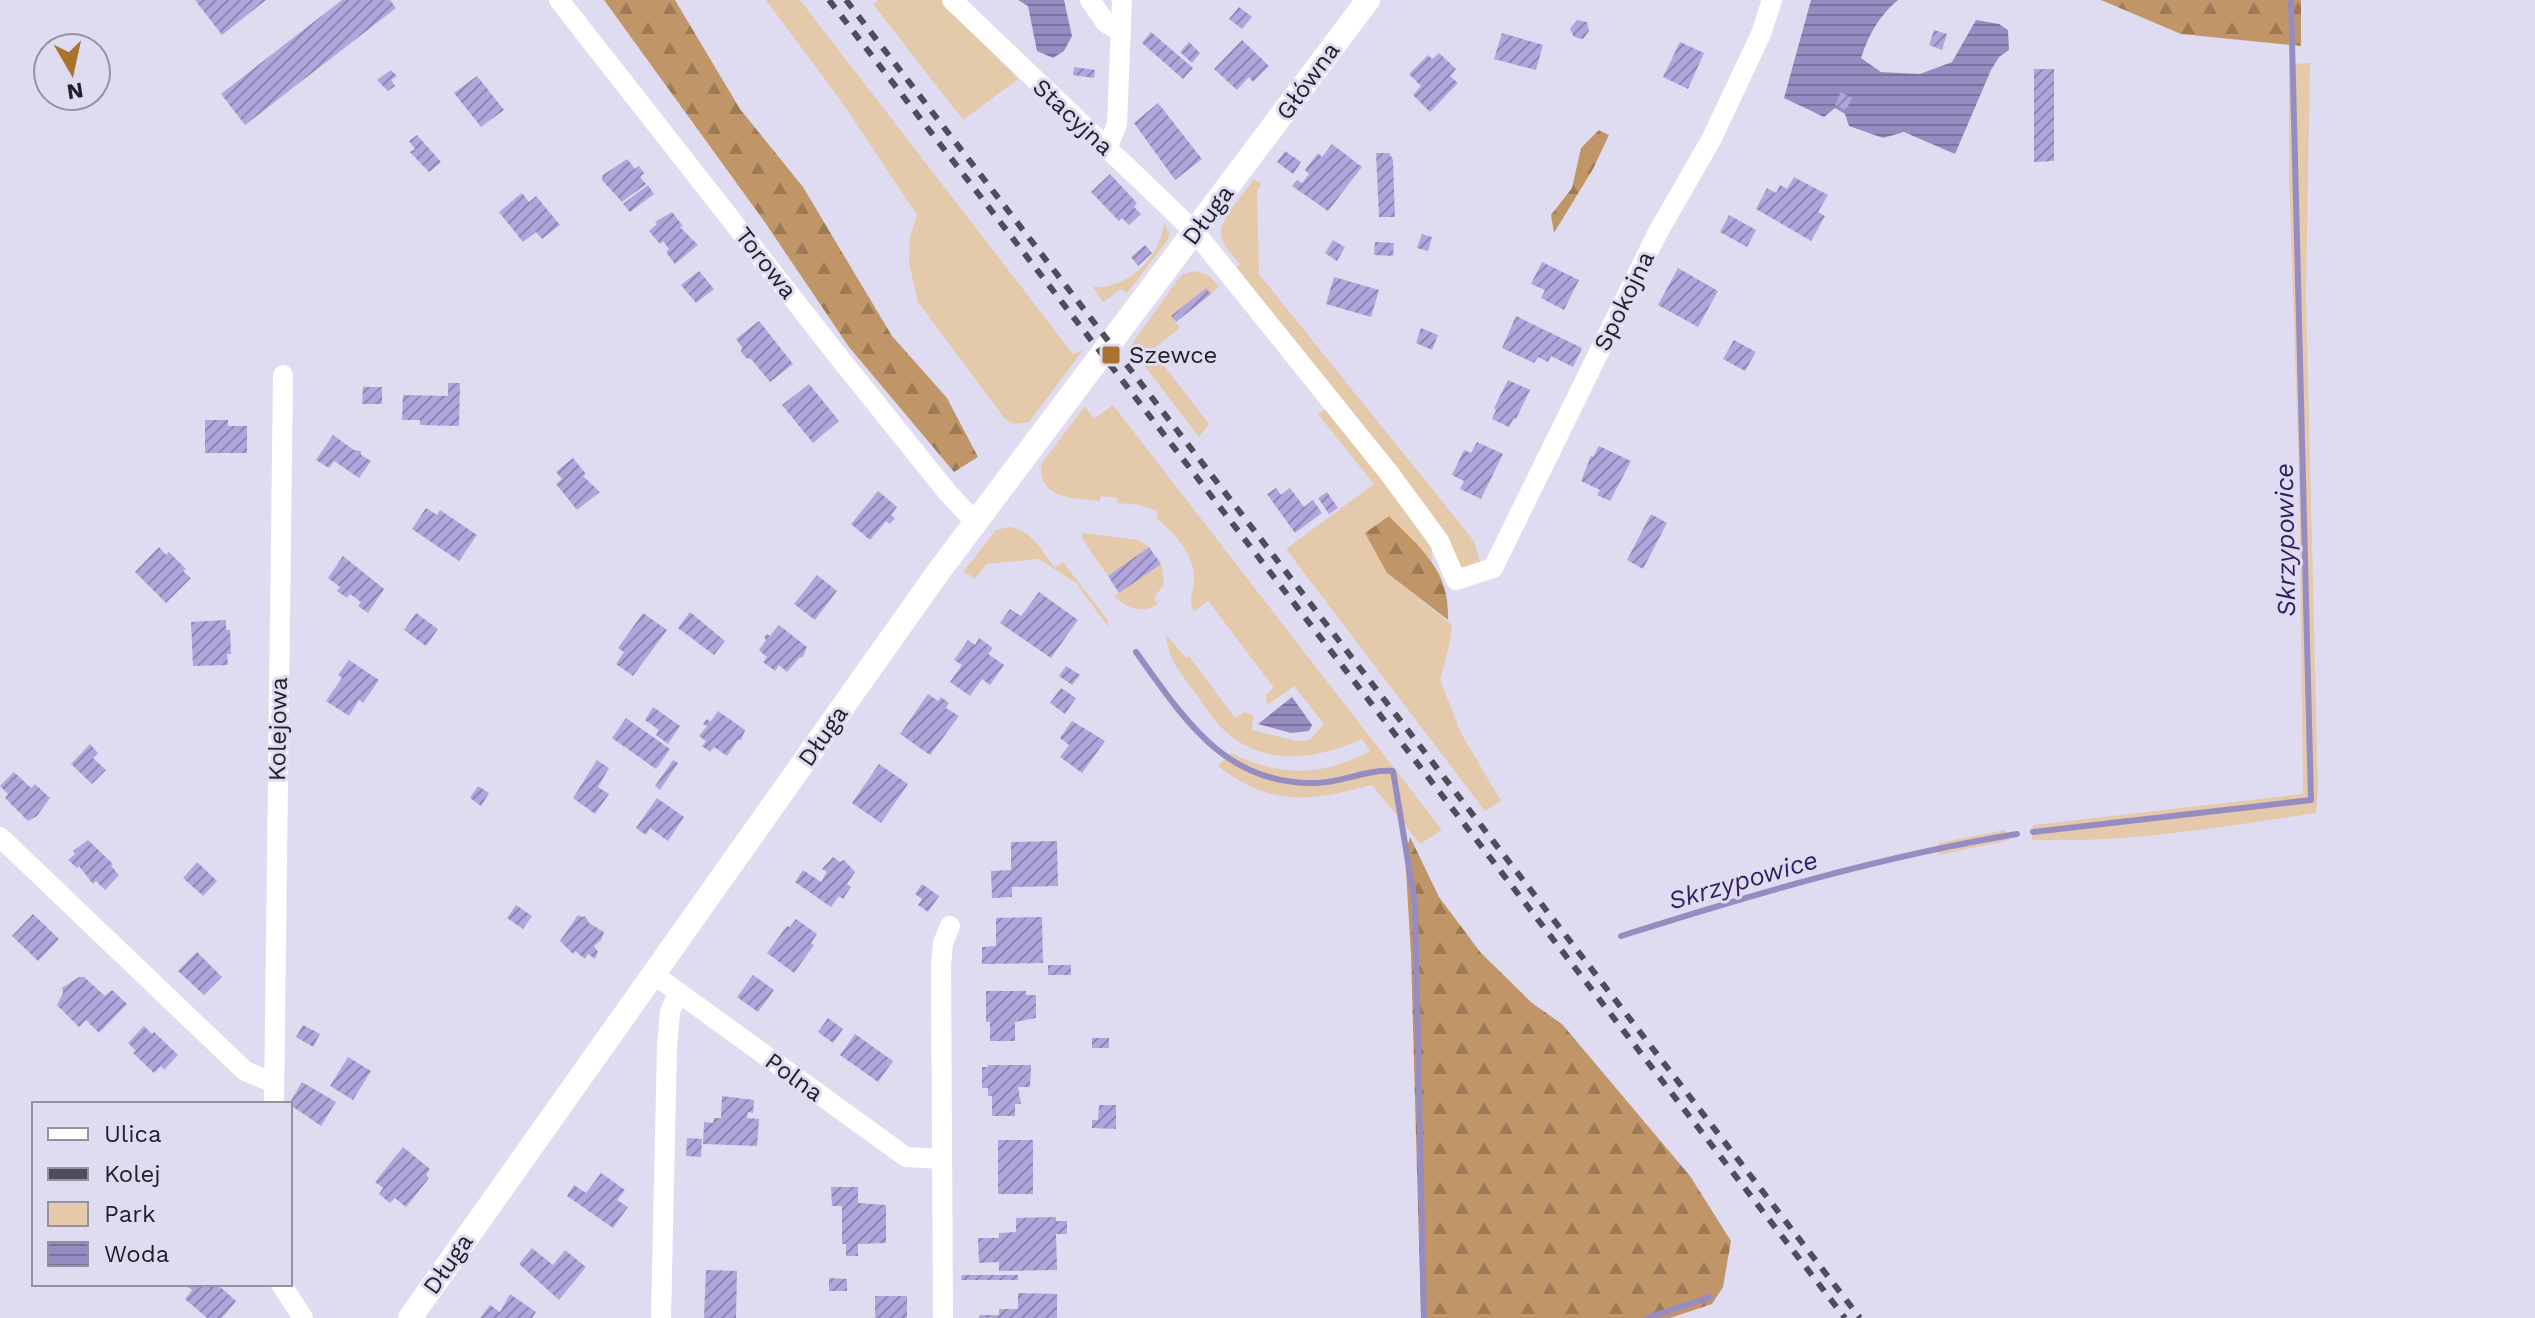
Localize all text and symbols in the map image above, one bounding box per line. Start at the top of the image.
north arrow [32,32,112,112]
street label: Główna [1271,37,1345,125]
street label: Stacyjna [1027,73,1119,161]
text: N [65,78,85,105]
street label: Długa [1177,180,1239,250]
street label: Torowa [729,222,803,304]
street label: Spokojna [1588,247,1660,355]
place label: Szewce [1129,341,1217,369]
marker: Szewce [1100,344,1122,366]
water label: Skrzypowice [2269,463,2301,617]
street label: Kolejowa [263,677,293,781]
street label: Długa [792,700,854,772]
water label: Skrzypowice [1665,844,1821,916]
street label: Polna [760,1047,828,1107]
legend [32,1102,292,1286]
text: Ulica [104,1120,162,1148]
text: Kolej [104,1160,161,1188]
text: Park [104,1200,156,1228]
street label: Długa [417,1228,479,1300]
text: Woda [104,1240,169,1268]

